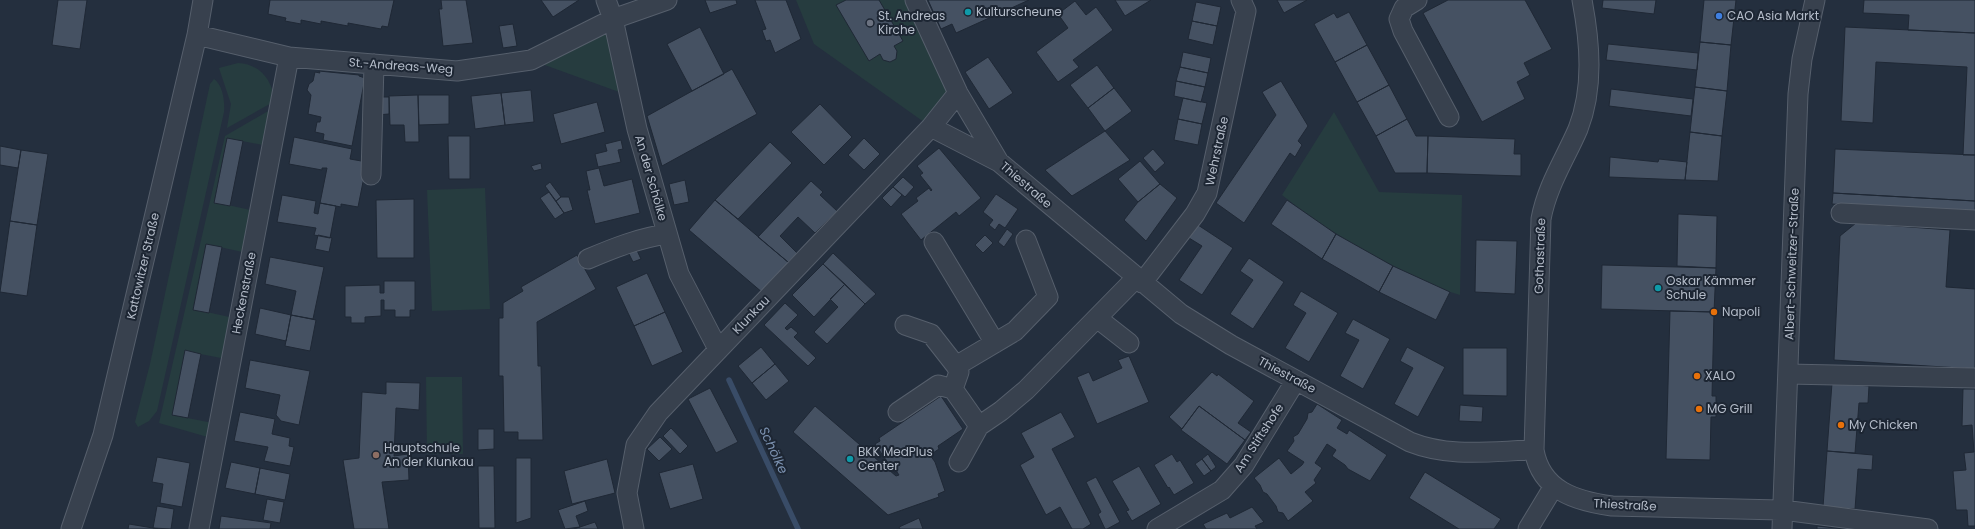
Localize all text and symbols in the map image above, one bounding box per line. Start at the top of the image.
place label: Kulturscheune [976,3,1062,20]
place label: St. Andreas Kirche [878,7,945,38]
marker: Kulturscheune [963,7,973,17]
place label: CAO Asia Markt [1727,7,1819,24]
marker: CAO Asia Markt [1714,11,1724,21]
marker: St. Andreas Kirche [865,18,875,28]
street label: St.-Andreas-Weg [348,53,454,78]
street label: Wehrstraße [1201,115,1232,187]
street label: An der Schölke [631,133,672,223]
street label: Thiestraße [997,157,1056,212]
street label: Albert-Schweitzer-Straße [1780,188,1803,340]
street label: Kattowitzer Straße [122,211,163,321]
street label: Gothastraße [1530,218,1549,294]
street label: Heckenstraße [227,250,260,335]
place label: Oskar Kämmer Schule [1666,272,1756,303]
marker: Oskar Kämmer Schule [1653,283,1663,293]
street label: Klunkau [728,292,773,338]
place label: Napoli [1722,303,1760,320]
marker: Napoli [1709,307,1719,317]
street label: Thiestraße [1255,352,1319,397]
place label: XALO [1705,367,1735,384]
marker: XALO [1692,371,1702,381]
street label: Am Stiftshofe [1230,400,1287,476]
place label: MG Grill [1707,400,1753,417]
marker: MG Grill [1694,404,1704,414]
place label: My Chicken [1849,416,1918,433]
marker: My Chicken [1836,420,1846,430]
water label: Schölke [754,424,793,477]
place label: Hauptschule An der Klunkau [384,439,474,470]
place label: BKK MedPlus Center [858,443,933,474]
marker: Hauptschule An der Klunkau [371,450,381,460]
marker: BKK MedPlus Center [845,454,855,464]
street label: Thiestraße [1593,494,1657,515]

